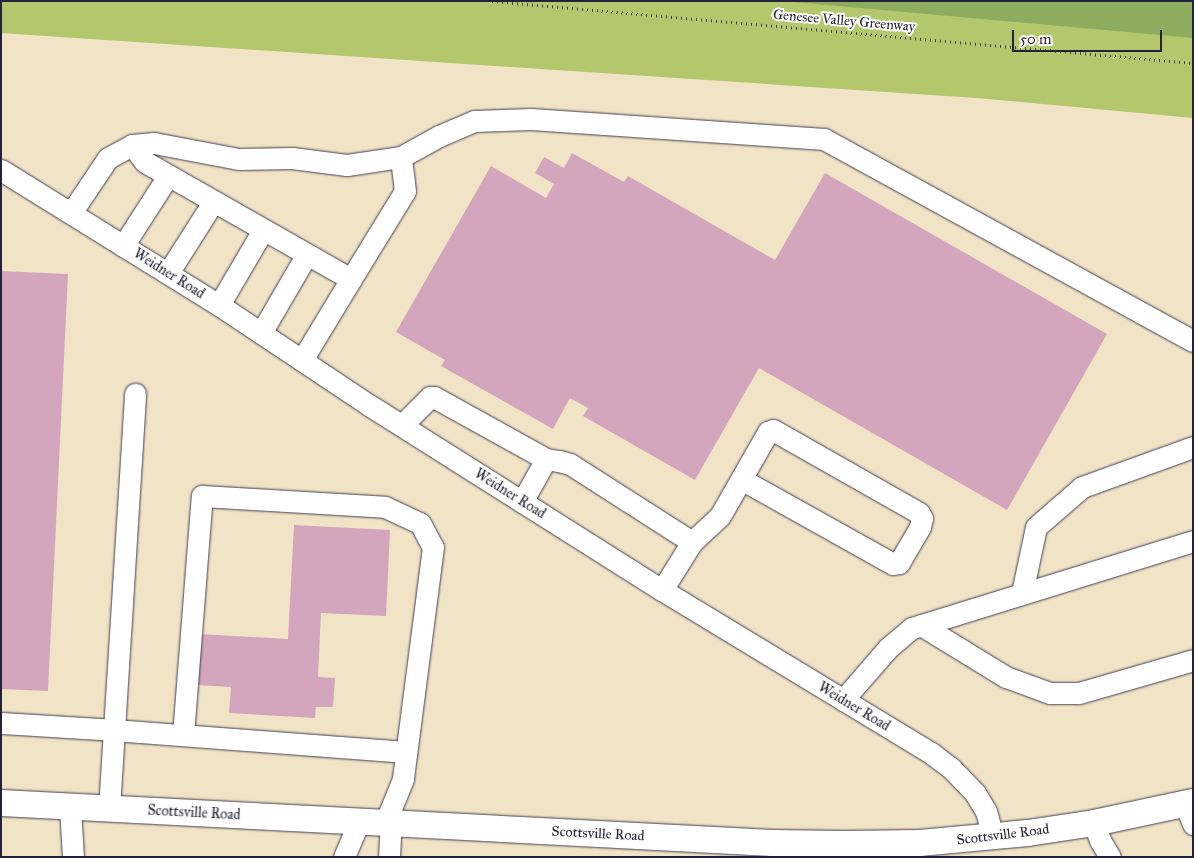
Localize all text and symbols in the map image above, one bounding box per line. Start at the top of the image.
street label: Genesee Valley Greenway [772,6,916,36]
scale bar [1014,20,1164,52]
text: 50 m [1020,30,1052,48]
street label: Weidner Road [130,245,208,303]
street label: Weidner Road [471,465,549,523]
street label: Weidner Road [815,679,893,735]
street label: Scottsville Road [147,802,241,824]
street label: Scottsville Road [956,821,1050,849]
street label: Scottsville Road [551,823,645,845]

